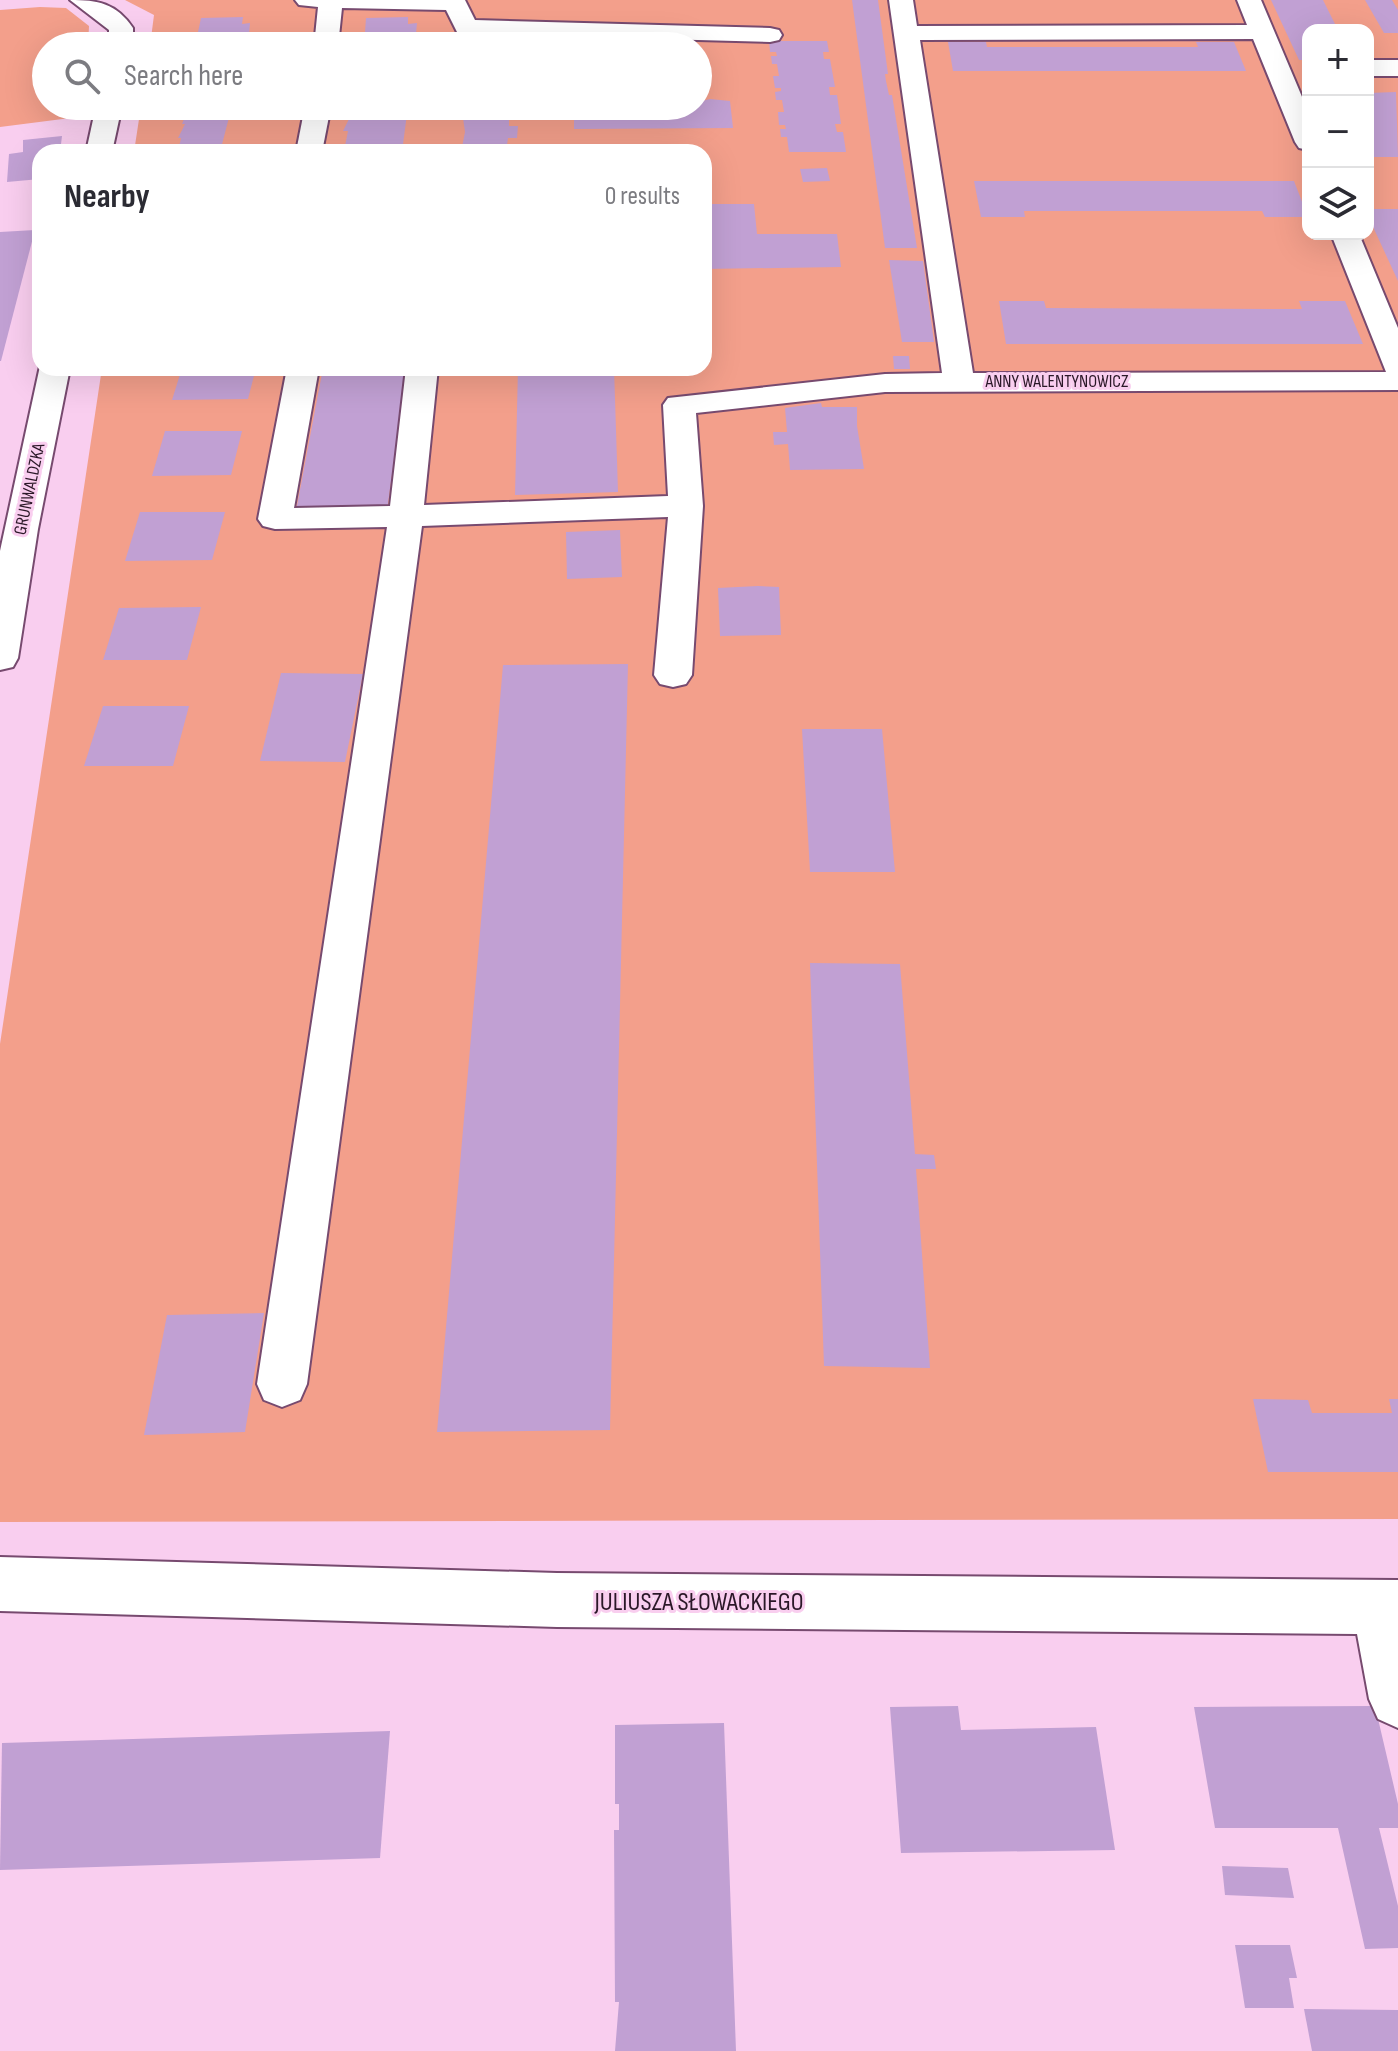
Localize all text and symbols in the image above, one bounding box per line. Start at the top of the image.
map controls [1302,24,1374,240]
button: + [1302,24,1374,96]
search box [32,32,712,120]
icon: search [60,54,104,98]
text: Search here [124,58,243,94]
button: − [1302,96,1374,168]
button: layers [1302,168,1374,240]
text: Nearby [64,176,150,217]
text: 0 results [605,181,680,212]
street label: ANNY WALENTYNOWICZ [984,371,1129,392]
street label: GRUNWALDZKA [10,441,49,537]
street label: JULIUSZA SŁOWACKIEGO [593,1587,804,1618]

